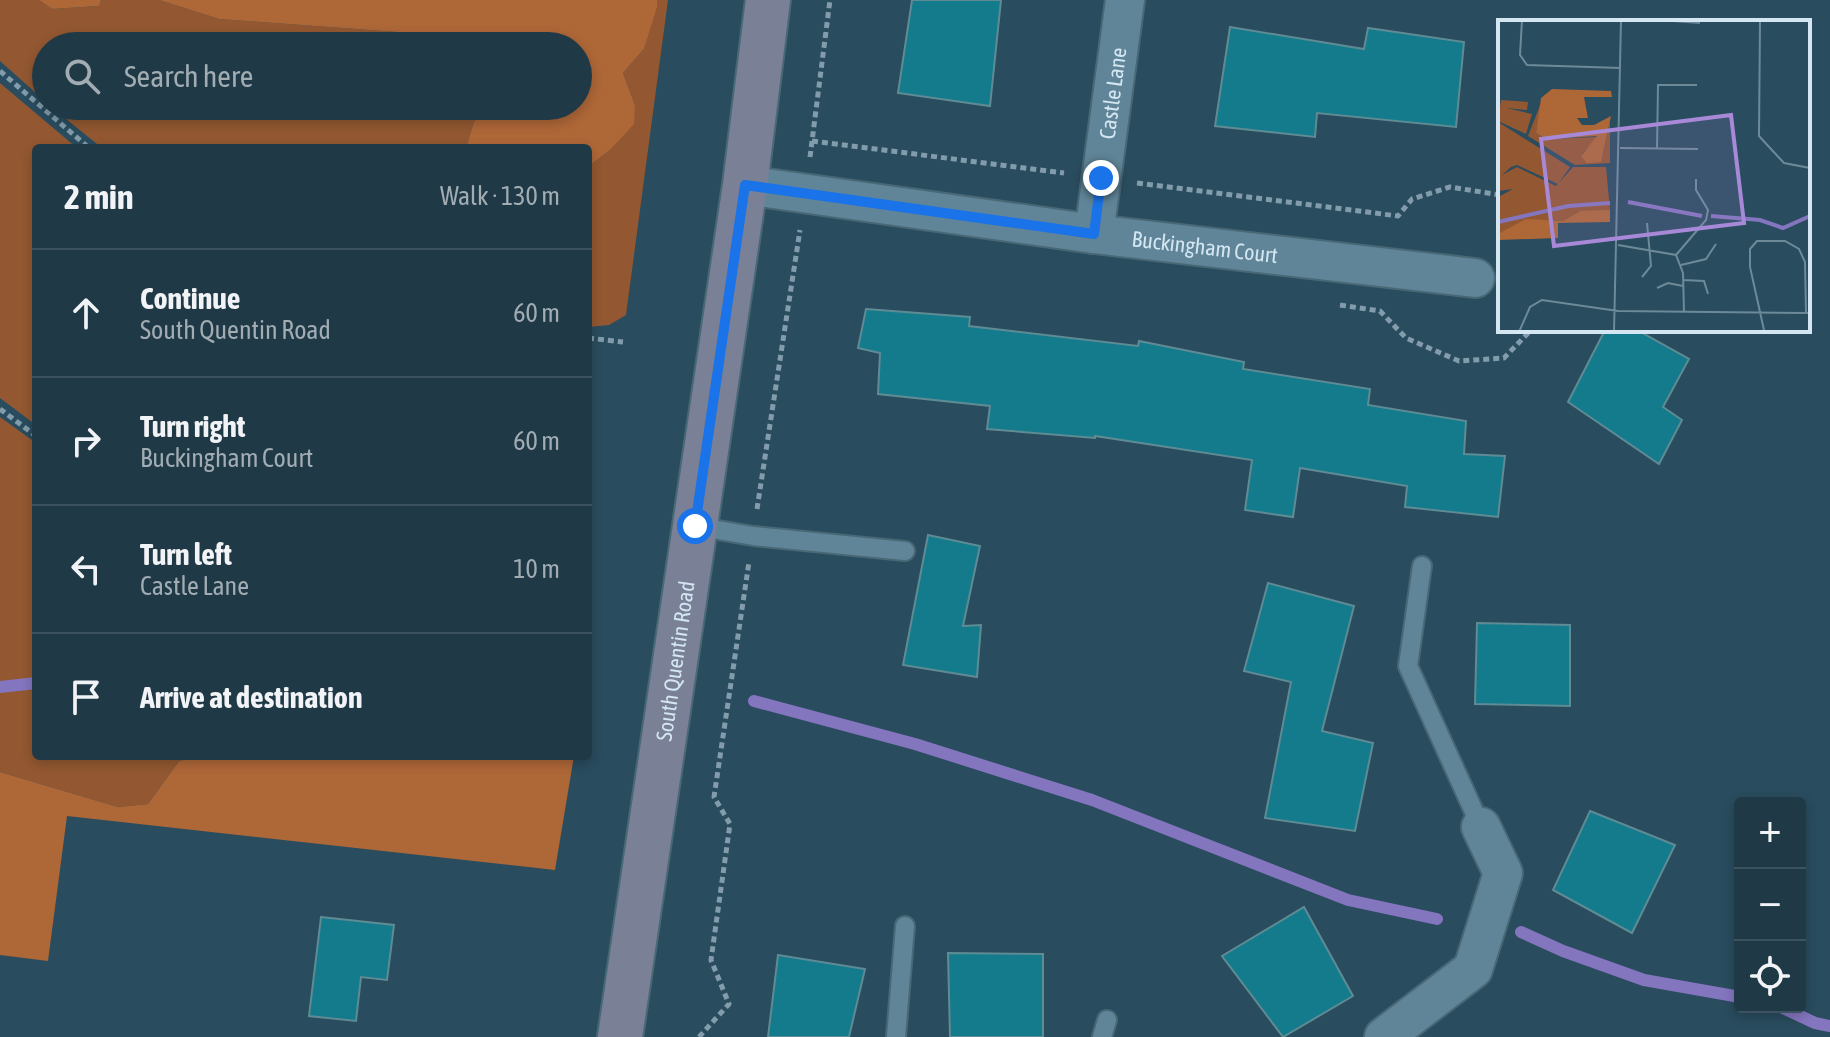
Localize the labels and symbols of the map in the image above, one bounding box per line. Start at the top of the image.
inset map [1498,20,1810,332]
street label: Castle Lane [1094,46,1132,141]
route end [1083,160,1119,196]
street label: Buckingham Court [1130,225,1279,268]
route start [677,508,713,544]
street label: South Quentin Road [651,579,700,743]

